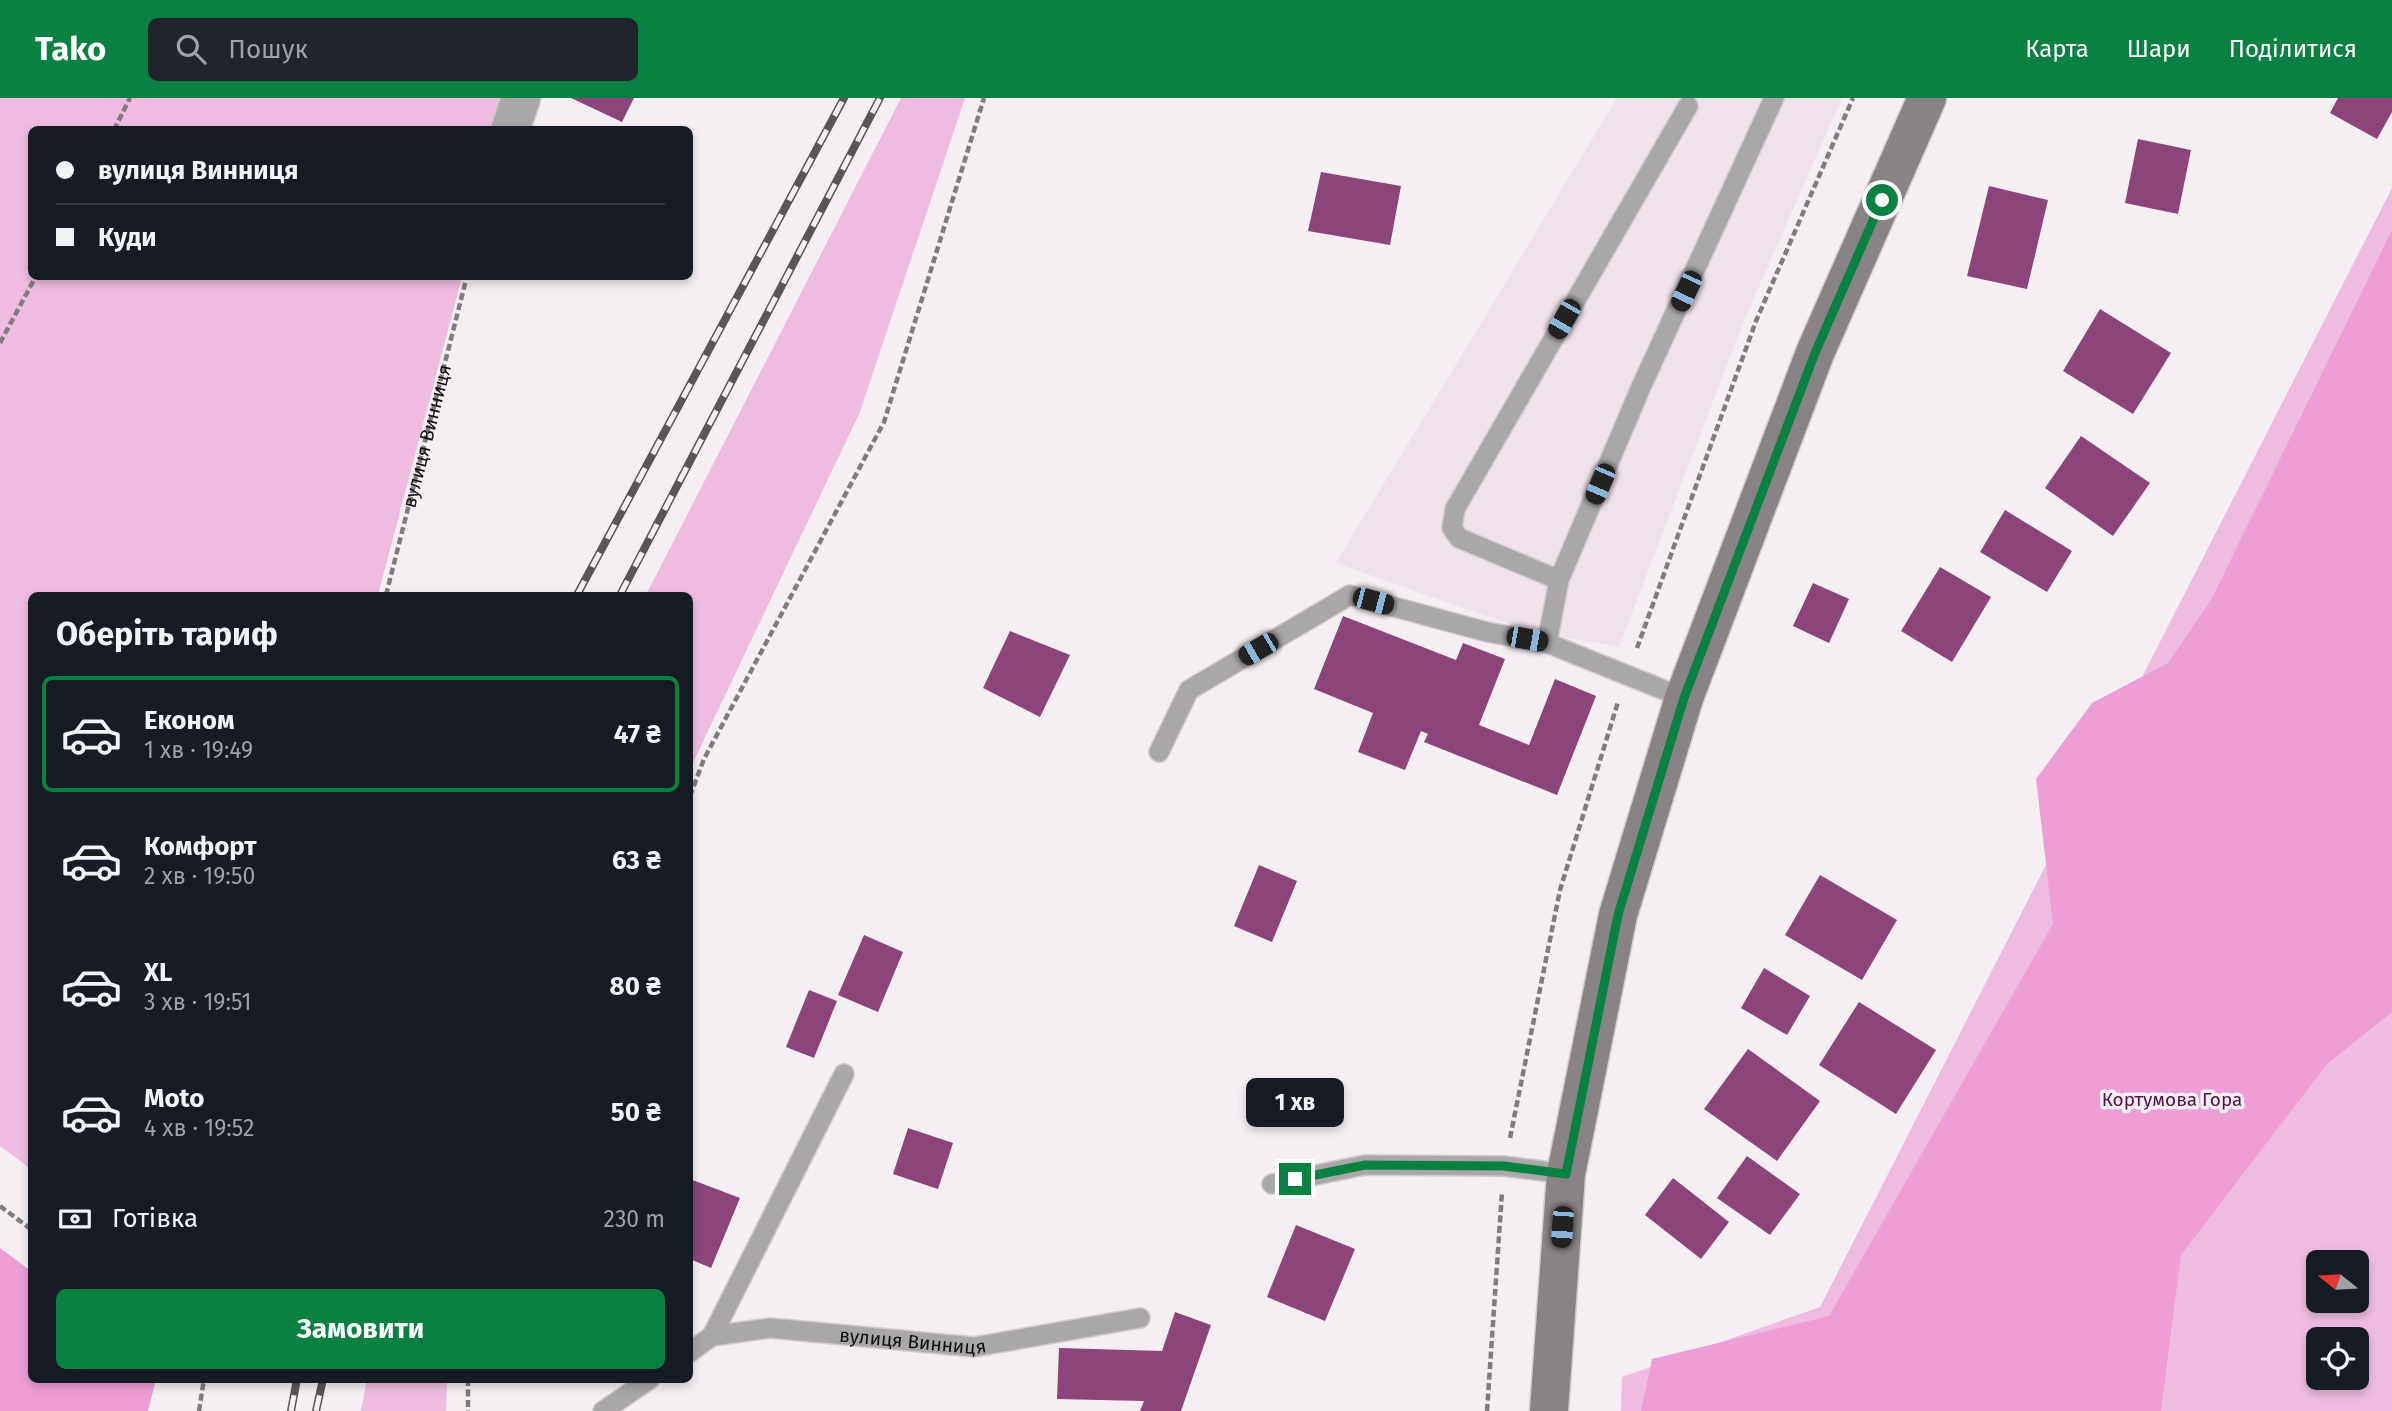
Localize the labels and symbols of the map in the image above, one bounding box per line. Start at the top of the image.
route start [1866,184,1898,216]
car [1668,268,1705,314]
car [1545,296,1584,342]
street label: вулиця Винниця [398,362,456,510]
car [1583,461,1618,507]
car [1350,585,1397,617]
car [1505,625,1550,653]
car [1235,629,1282,669]
callout: 1 хв [1246,1077,1344,1126]
park label: Кортумова Гора [2102,1088,2242,1111]
route end [1279,1163,1311,1195]
car [1551,1205,1574,1249]
north arrow [2306,1250,2370,1312]
street label: вулиця Винниця [838,1324,988,1359]

